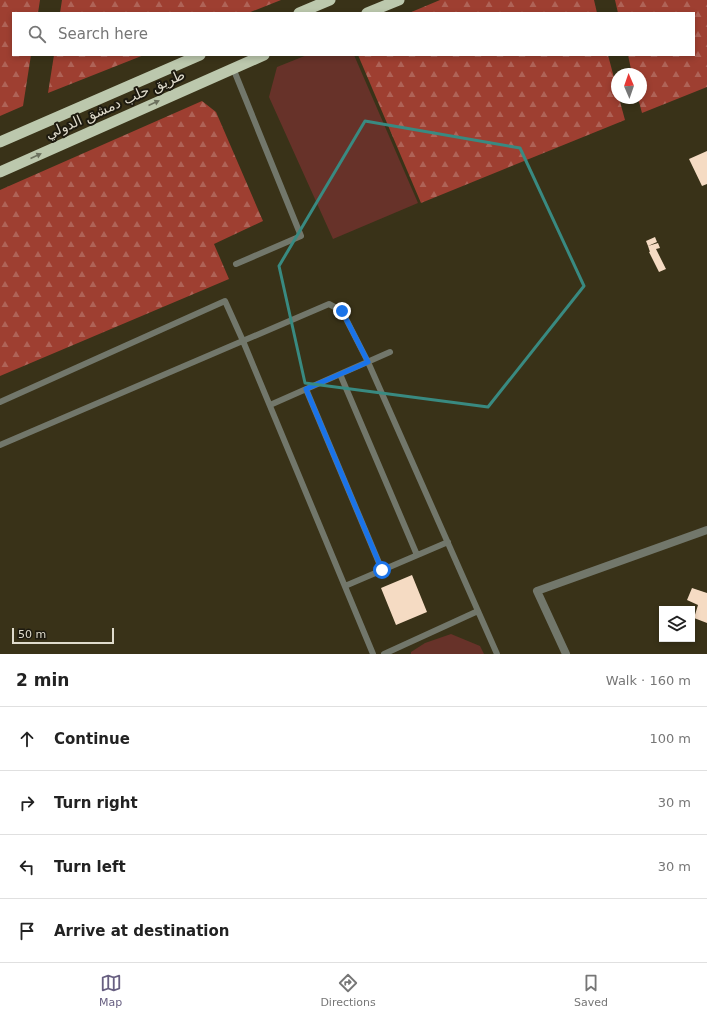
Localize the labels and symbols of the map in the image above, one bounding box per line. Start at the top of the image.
street label: طريق حلب دمشق الدولي [43,66,188,143]
north arrow [611,68,647,104]
one-way arrow [149,100,160,106]
one-way arrow [30,153,41,159]
route end [333,302,351,320]
route start [373,561,391,579]
scale bar [12,626,114,645]

